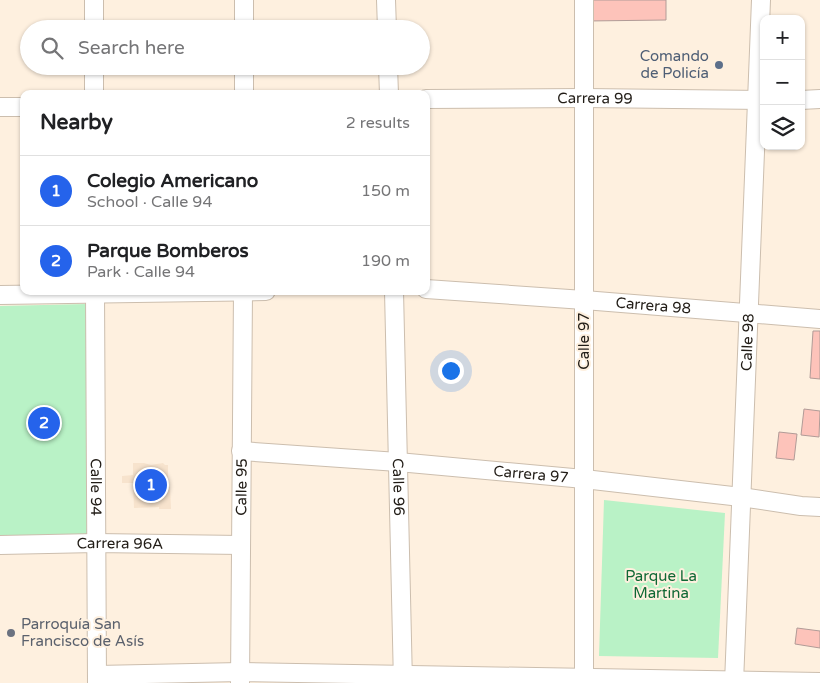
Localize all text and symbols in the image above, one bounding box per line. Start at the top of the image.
map controls [760,15,805,150]
button: + [760,15,805,60]
search box [20,20,430,75]
icon: search [38,34,66,62]
text: Search here [78,37,185,59]
place label: Comando de Policía [640,47,709,82]
marker: Comando de Policía [713,59,725,71]
button: − [760,60,805,105]
street label: Carrera 99 [557,89,633,108]
button: layers [760,105,805,150]
text: Nearby [40,110,113,135]
text: 2 results [346,113,410,133]
text: Colegio Americano [87,170,258,192]
text: 1 [51,181,61,201]
text: 150 m [361,181,410,201]
text: School · Calle 94 [87,192,212,212]
text: Parque Bomberos [87,240,249,262]
text: 2 [51,251,61,271]
text: 190 m [361,251,410,271]
text: Park · Calle 94 [87,262,195,282]
street label: Carrera 98 [615,294,692,318]
street label: Calle 97 [575,312,593,370]
street label: Calle 98 [737,313,758,371]
your location [438,358,464,384]
pin: 2 [28,404,60,442]
street label: Calle 94 [87,458,105,516]
street label: Calle 95 [232,458,251,516]
street label: Calle 96 [389,458,408,516]
street label: Carrera 97 [493,462,570,487]
pin: 1 [135,466,167,504]
street label: Carrera 96A [76,534,163,553]
park label: Parque La Martina [625,567,697,602]
place label: Parroquía San Francisco de Asís [21,615,144,650]
marker: Parroquía San Francisco de Asís [5,627,17,639]

